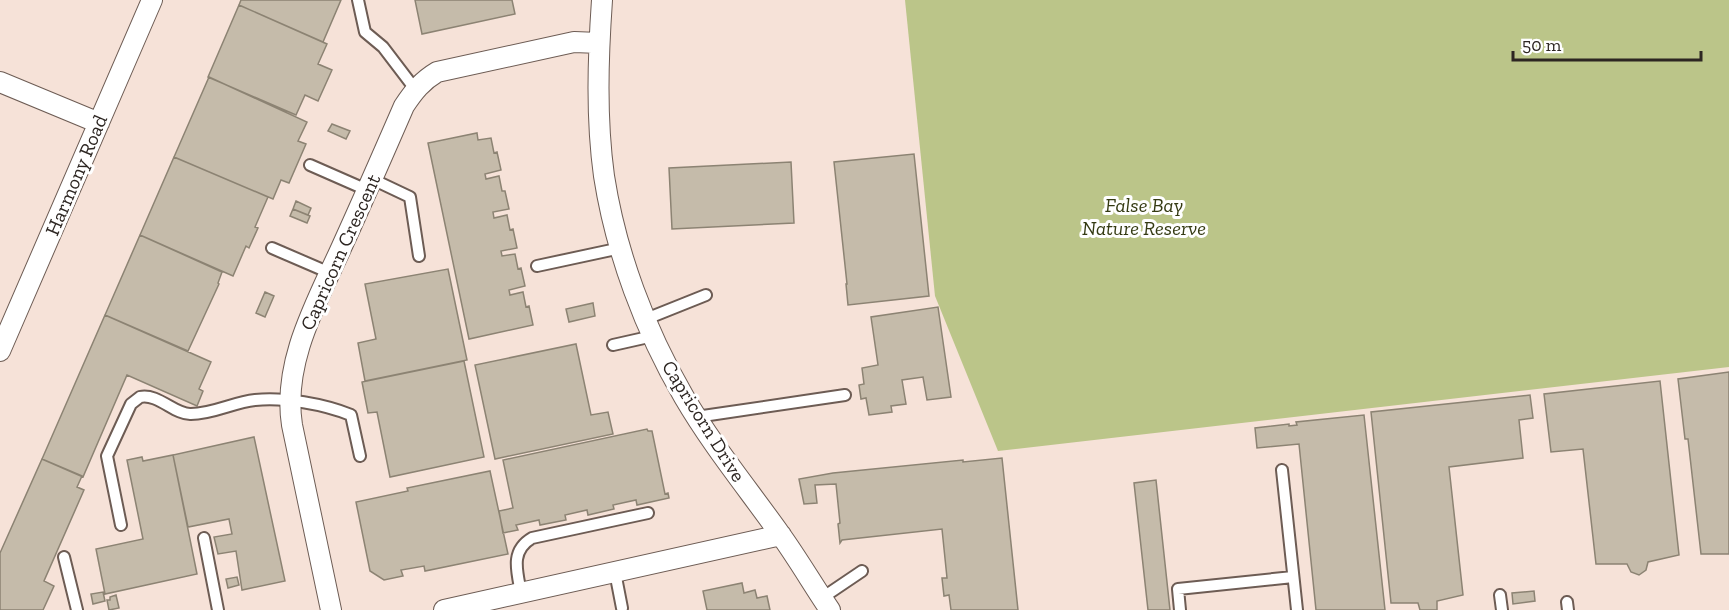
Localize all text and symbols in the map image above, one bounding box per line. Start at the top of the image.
scale bar [1513,24,1700,62]
text: 50 m [1522,34,1562,56]
street label: Harmony Road [40,111,112,239]
street label: Capricorn Crescent [295,170,385,334]
park label: False Bay Nature Reserve [1082,193,1206,240]
street label: Capricorn Drive [657,356,751,486]

